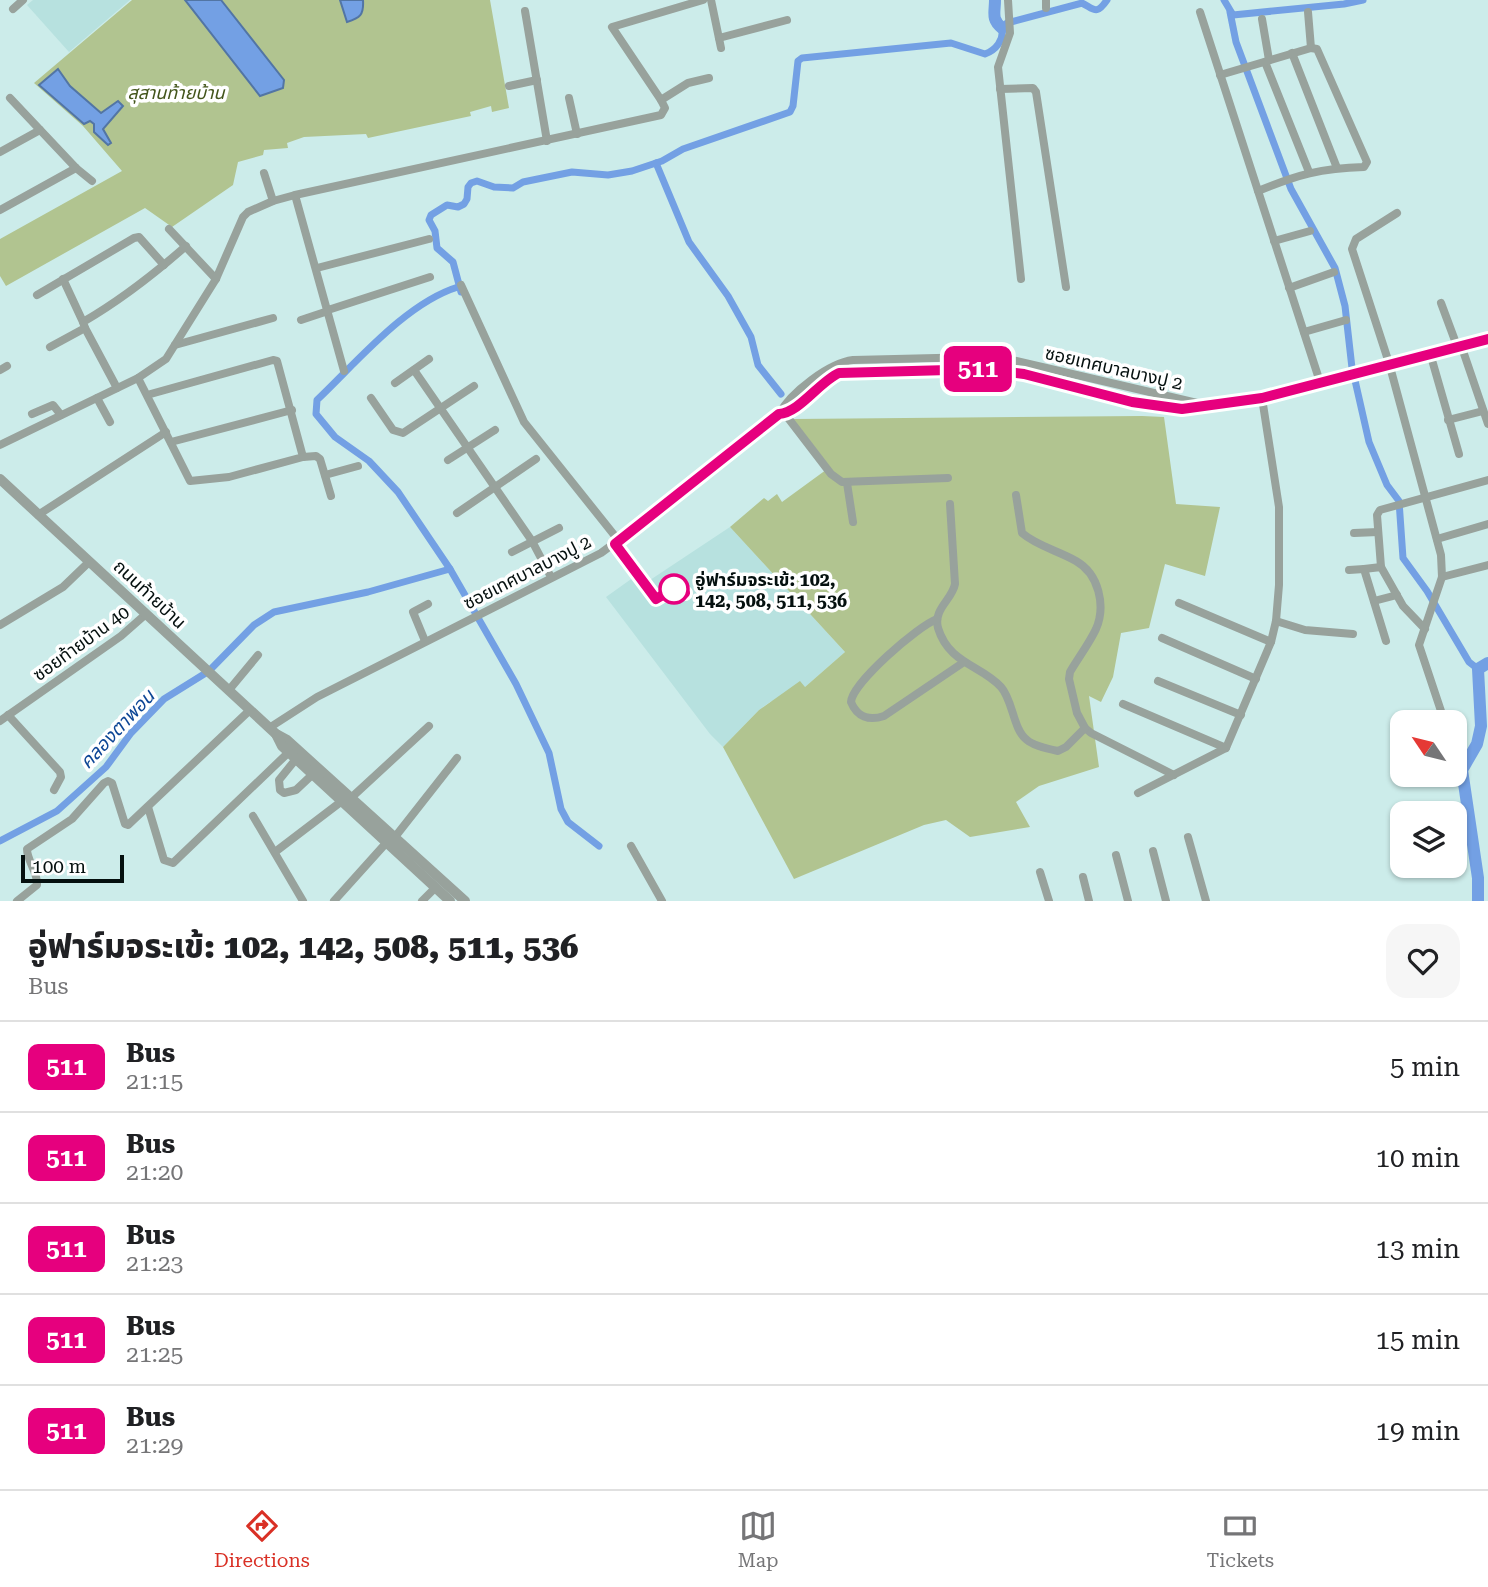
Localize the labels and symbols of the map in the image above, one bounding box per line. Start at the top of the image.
park label: สุสานท้ายบ้าน [127,82,226,104]
street label: ซอยเทศบาลบางปู 2 [1043,342,1185,396]
line badge: 511 [938,346,1018,392]
street label: ซอยเทศบาลบางปู 2 [460,531,595,615]
street label: ถนนท้ายบ้าน [110,555,190,633]
place label: อู่ฟาร์มจระเข้: 102, 142, 508, 511, 536 [695,569,847,611]
marker: อู่ฟาร์มจระเข้: 102, 142, 508, 511, 536 [659,574,689,604]
street label: ซอยท้ายบ้าน 40 [29,601,133,685]
water label: คลองตาพอน [75,684,160,773]
north arrow [1390,710,1466,788]
scale bar [21,852,124,884]

